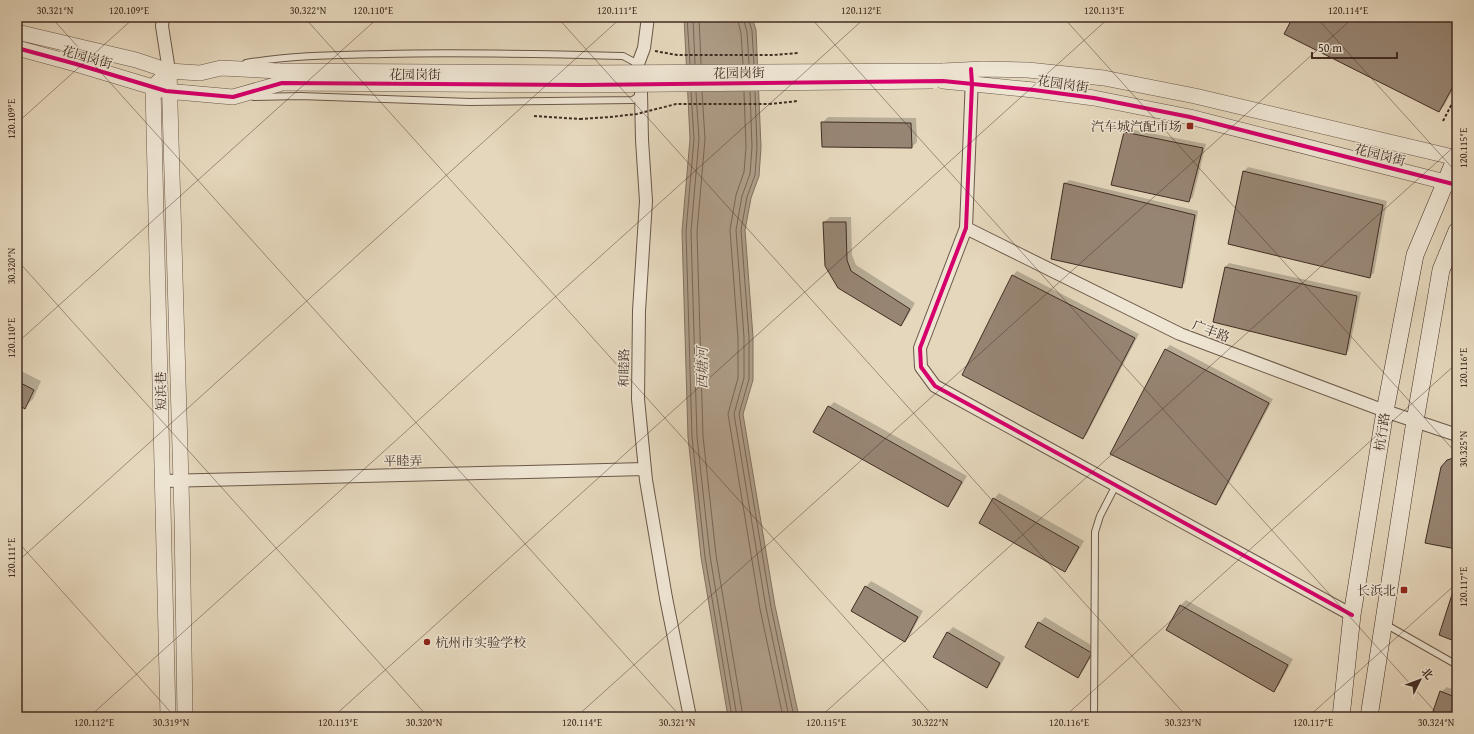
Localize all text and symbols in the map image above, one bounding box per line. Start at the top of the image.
text: 30.321°N [37,3,74,18]
text: 120.109°E [109,3,149,18]
text: 30.322°N [290,3,327,18]
text: 120.110°E [353,3,393,18]
text: 120.111°E [597,3,637,18]
text: 120.112°E [841,3,881,18]
text: 120.113°E [1084,3,1124,18]
text: 120.114°E [1328,3,1368,18]
scale bar [1312,34,1397,60]
text: 50 m [1318,39,1342,56]
street label: 花园岗街 [59,41,115,73]
street label: 花园岗街 [713,63,765,83]
street label: 花园岗街 [389,65,441,84]
street label: 花园岗街 [1036,71,1090,97]
text: 120.109°E [4,99,19,139]
place label: 汽车城汽配市场 [1091,117,1182,136]
marker: 汽车城汽配市场 [1185,121,1195,131]
text: 120.115°E [1456,128,1471,168]
street label: 花园岗街 [1352,139,1408,171]
text: 30.320°N [4,247,19,284]
street label: 广丰路 [1189,315,1233,347]
text: 120.110°E [4,318,19,358]
water label: 西塘河 [692,344,712,389]
street label: 和睦路 [614,348,634,388]
text: 120.116°E [1456,348,1471,388]
street label: 短浜巷 [151,371,171,411]
street label: 杭行路 [1370,411,1394,453]
text: 30.325°N [1456,430,1471,467]
street label: 平睦弄 [383,451,423,471]
text: 120.111°E [4,538,19,578]
text: 120.117°E [1456,567,1471,607]
place label: 长浜北 [1357,581,1396,600]
marker: 长浜北 [1399,585,1409,595]
place label: 杭州市实验学校 [435,633,526,652]
marker: 杭州市实验学校 [422,637,432,647]
north arrow [1400,660,1440,700]
text: 北 [1418,664,1437,683]
text: 120.112°E [74,715,114,730]
text: 30.319°N [153,715,190,730]
text: 120.113°E [318,715,358,730]
text: 30.320°N [406,715,443,730]
text: 120.114°E [562,715,602,730]
text: 30.321°N [659,715,696,730]
text: 120.115°E [806,715,846,730]
text: 30.322°N [912,715,949,730]
text: 120.116°E [1049,715,1089,730]
text: 30.323°N [1165,715,1202,730]
text: 120.117°E [1293,715,1333,730]
text: 30.324°N [1418,715,1455,730]

